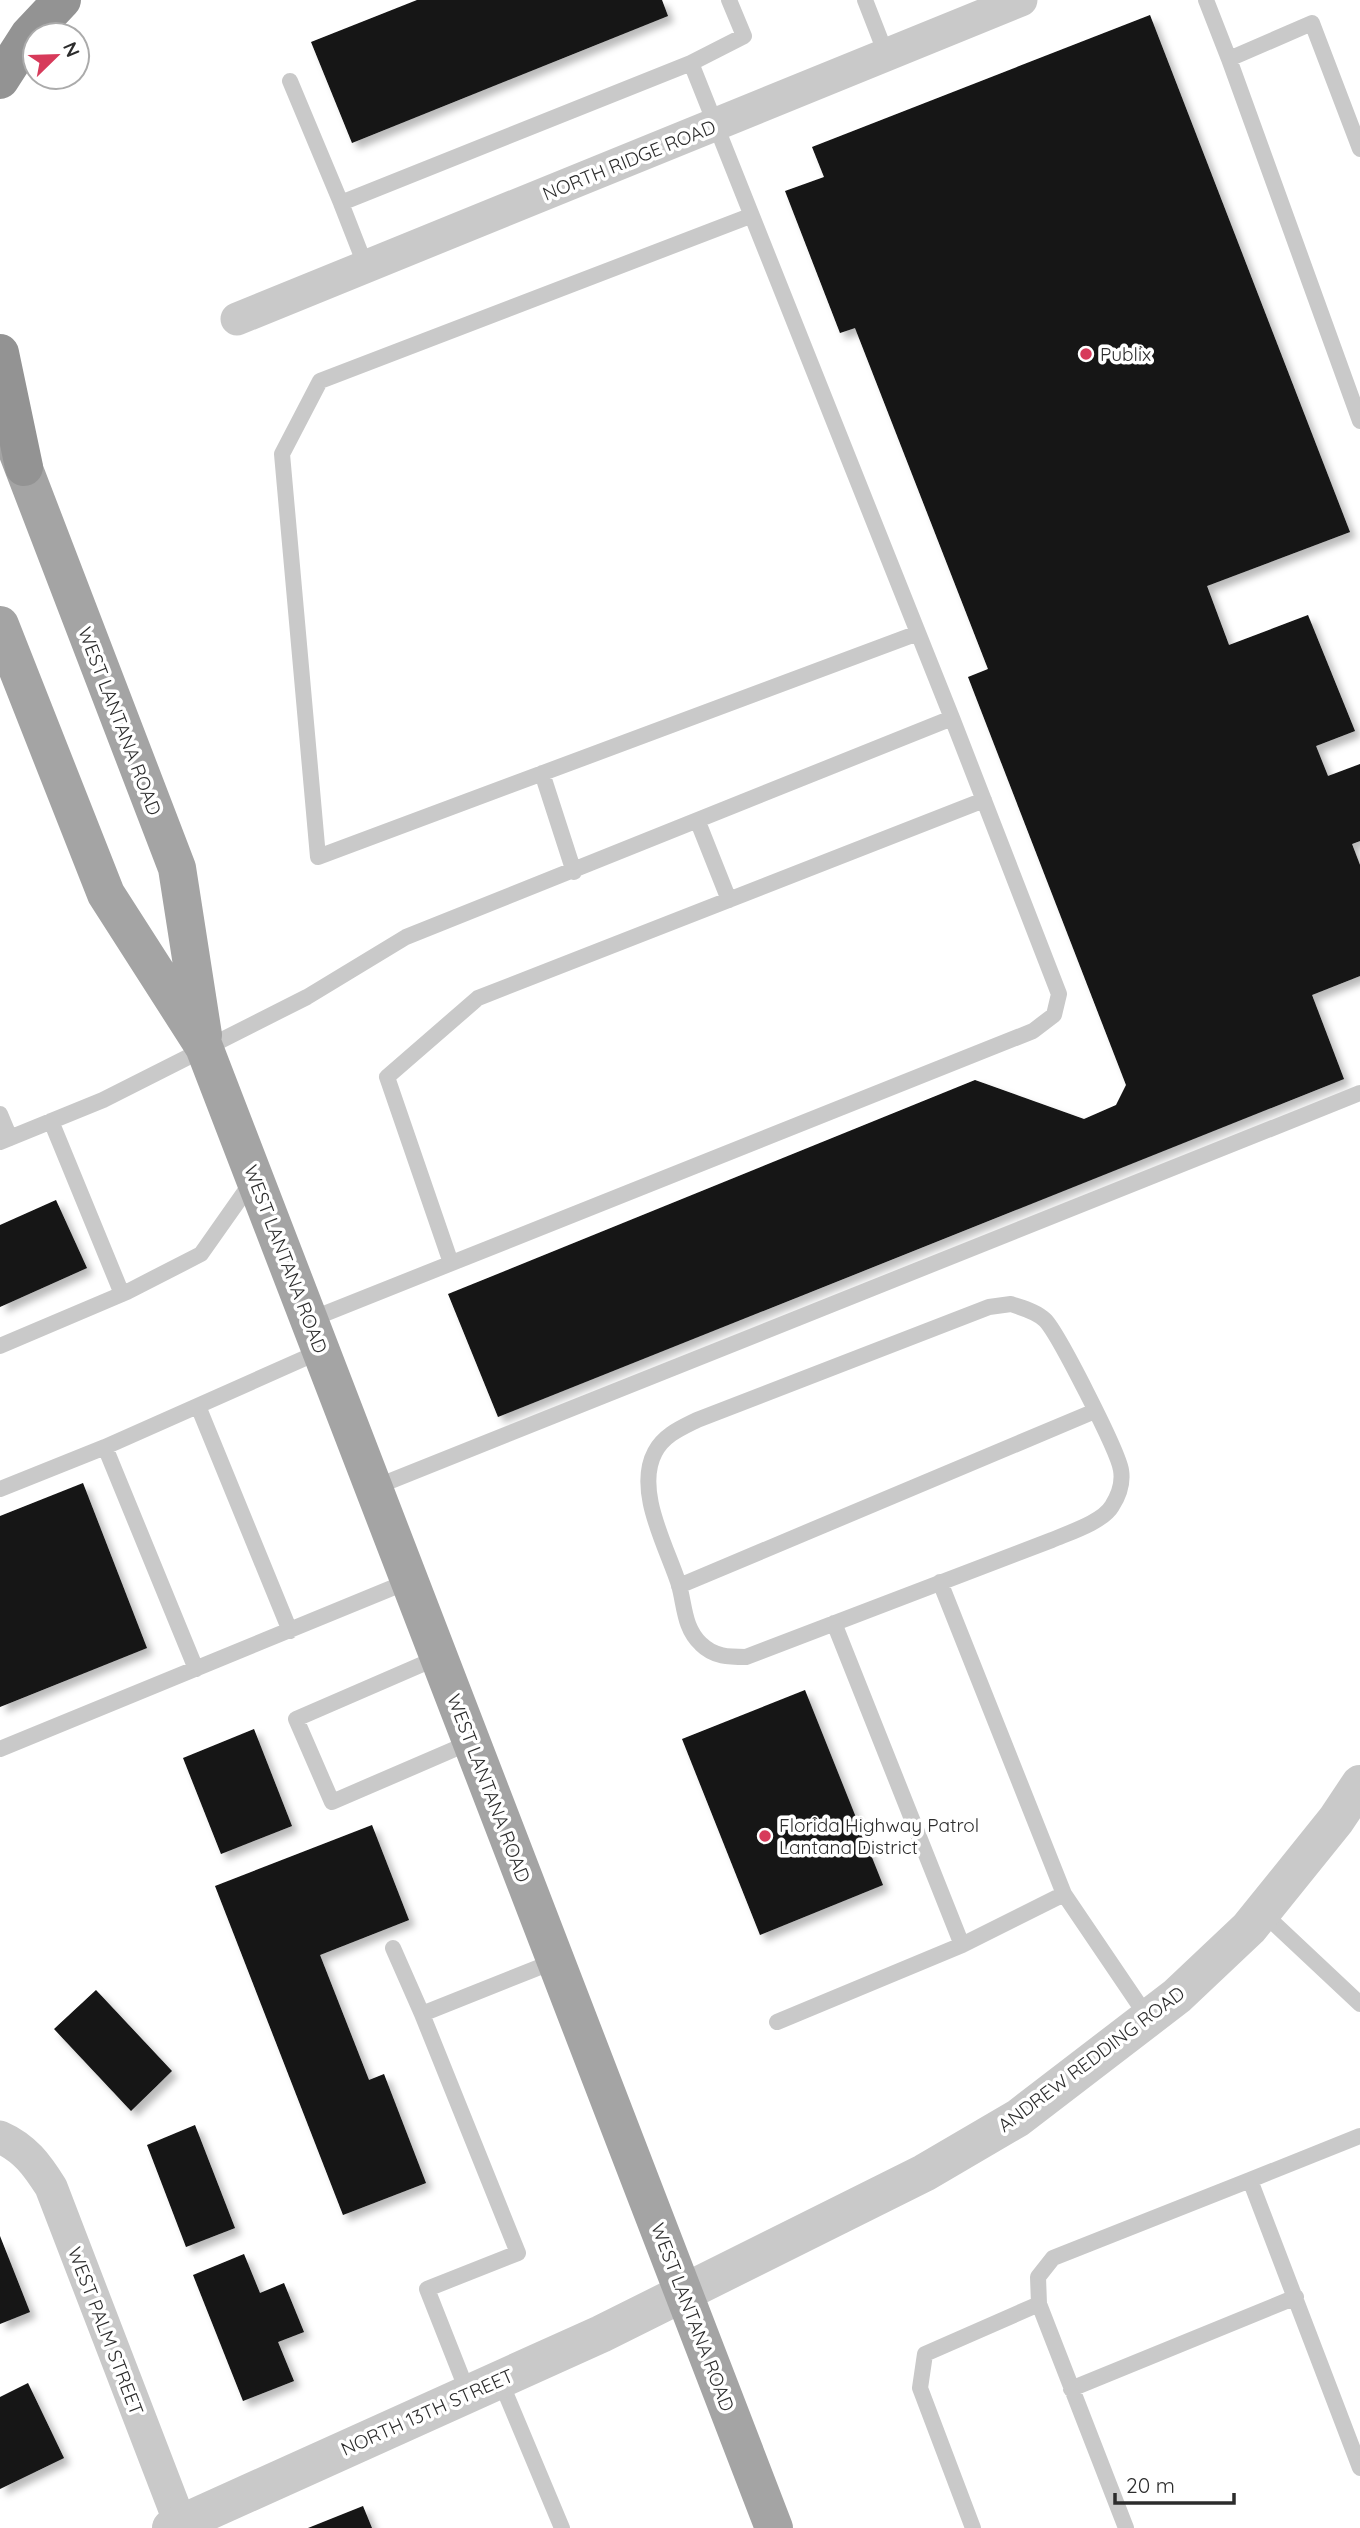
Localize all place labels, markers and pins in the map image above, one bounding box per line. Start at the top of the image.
place label: Publix [1100,342,1151,366]
marker: Publix [1078,346,1094,362]
place label: Florida Highway Patrol Lantana District [779,1813,979,1859]
marker: Florida Highway Patrol Lantana District [757,1828,773,1844]

